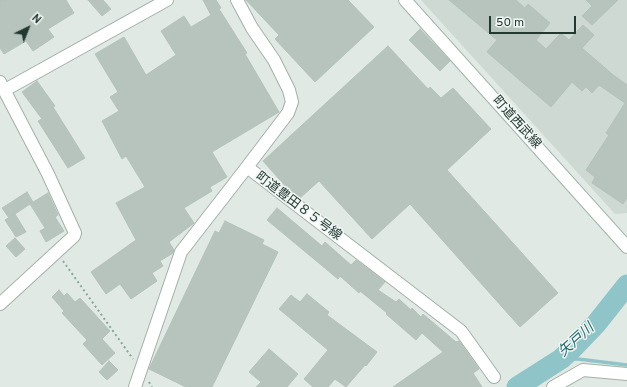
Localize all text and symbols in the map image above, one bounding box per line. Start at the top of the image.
north arrow [8,8,48,48]
scale bar [491,8,578,34]
text: N [29,11,44,27]
text: 50 m [496,15,524,31]
street label: 町道西武線 [488,94,544,152]
street label: 町道豊田８５号線 [252,169,344,245]
water label: 矢戸川 [556,321,598,361]

